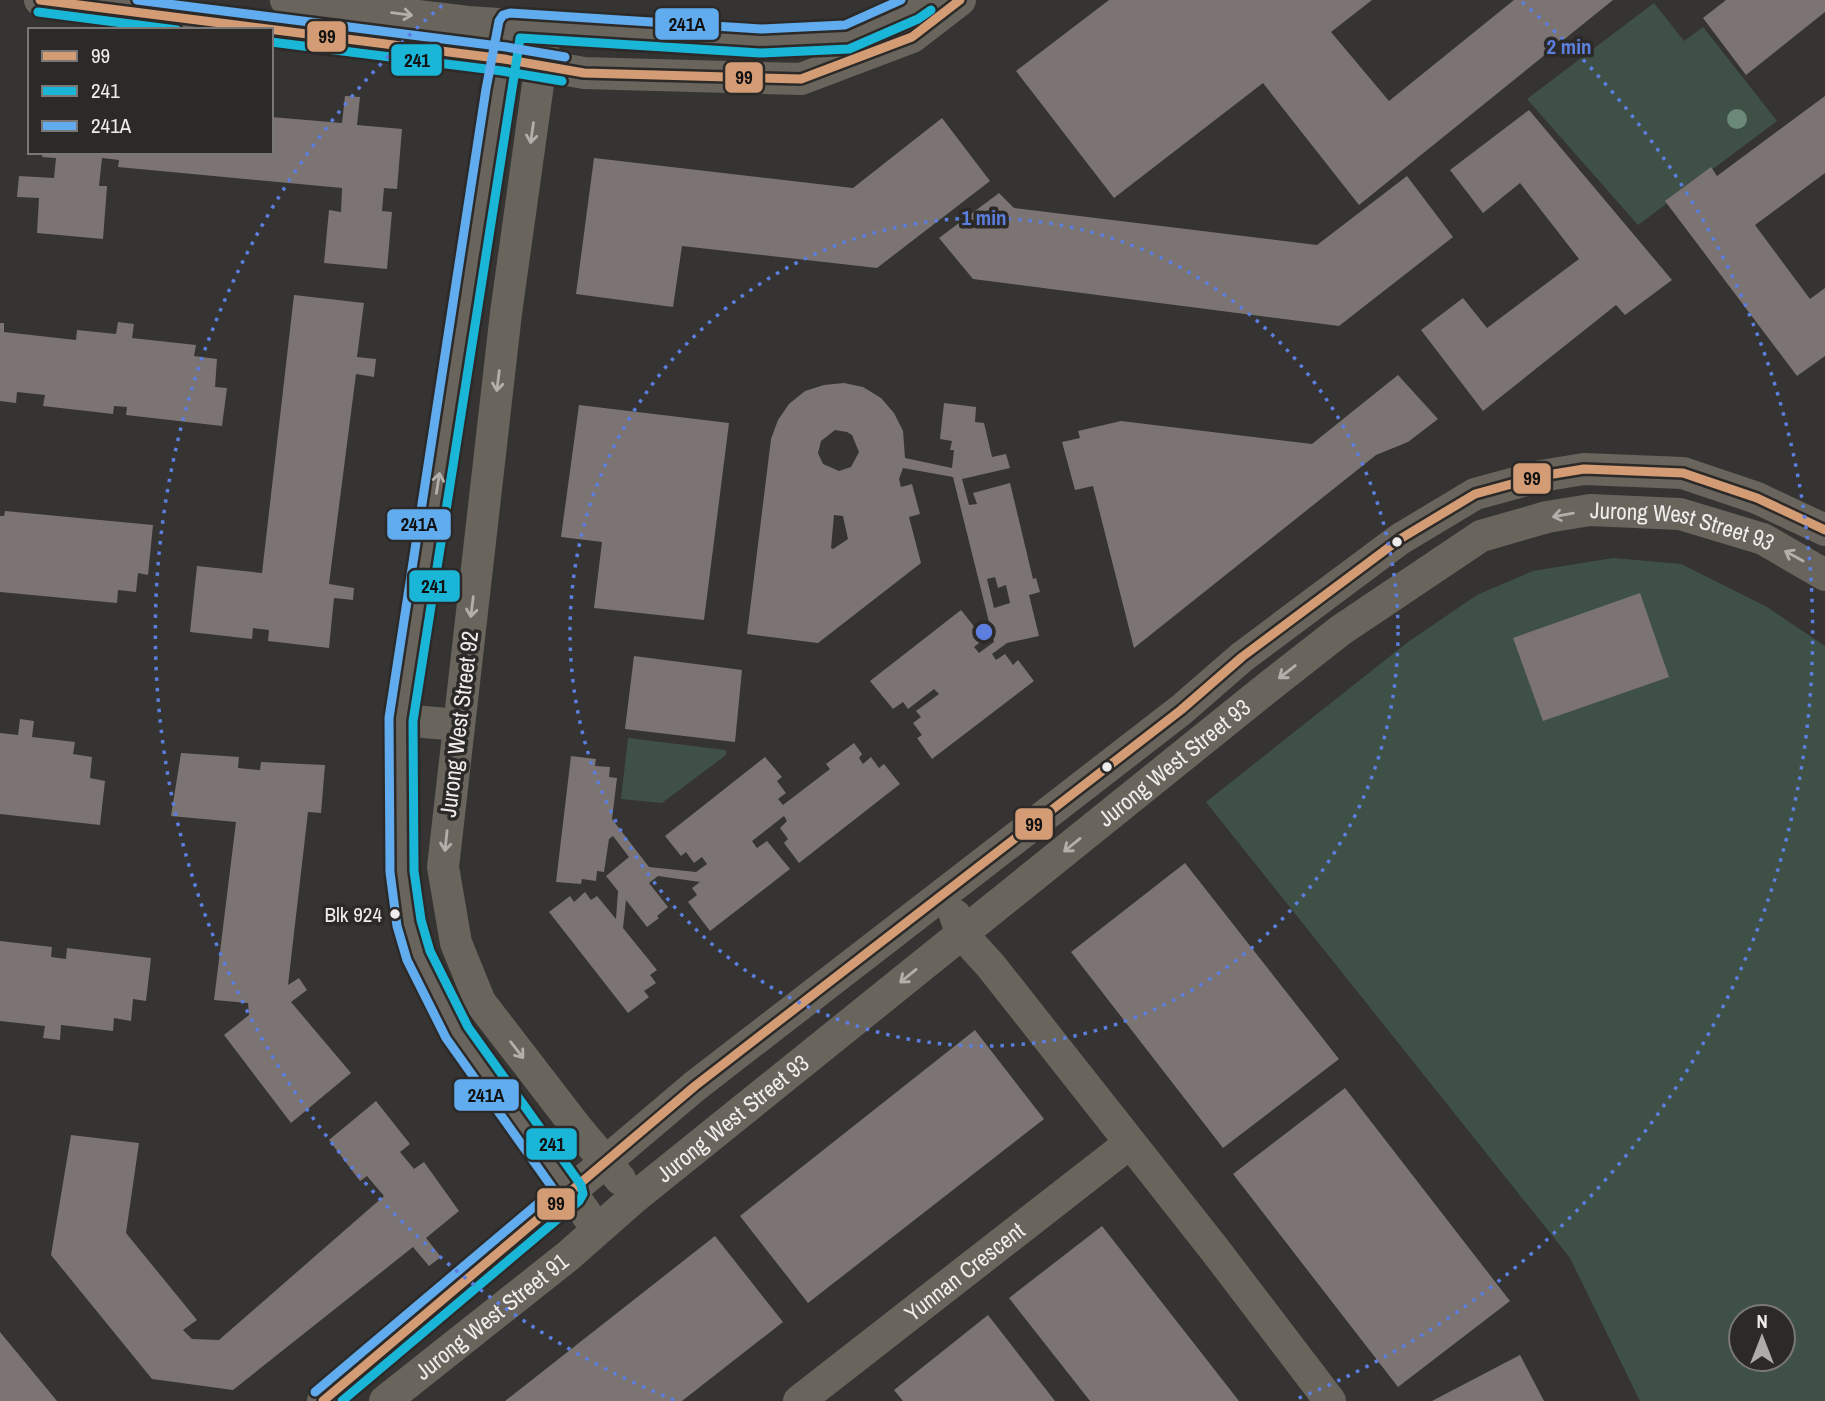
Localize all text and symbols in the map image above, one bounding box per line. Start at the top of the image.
line badge: 241A [654,7,720,41]
one-way arrow [391,8,413,21]
text: 241A [668,11,706,37]
line badge: 99 [306,20,347,53]
text: 99 [318,23,336,49]
legend [28,28,273,154]
text: 2 min [1547,32,1591,61]
text: 99 [91,41,110,70]
line badge: 241 [390,43,443,77]
text: 241 [404,47,430,73]
line badge: 99 [724,61,764,94]
text: 99 [735,64,753,90]
text: 241 [91,76,120,105]
text: 241A [91,111,132,140]
one-way arrow [525,121,538,144]
text: 1 min [962,203,1006,232]
one-way arrow [492,369,505,392]
line badge: 99 [1512,462,1552,495]
text: 99 [1523,465,1541,491]
one-way arrow [432,472,445,495]
street label: Jurong West Street 93 [1589,494,1780,557]
line badge: 241A [386,508,452,541]
one-way arrow [1552,508,1575,522]
text: 241A [400,511,438,537]
unlabelled marker [1390,535,1404,549]
one-way arrow [1784,549,1805,562]
line badge: 241 [408,569,461,603]
text: 241 [421,573,447,599]
one-way arrow [466,595,479,618]
centre of rings [972,620,996,644]
street label: Jurong West Street 92 [432,629,485,819]
one-way arrow [1279,664,1297,679]
street label: Jurong West Street 93 [1091,692,1257,833]
unlabelled marker [1100,760,1114,774]
line badge: 99 [1014,807,1054,841]
text: 99 [1025,811,1043,837]
one-way arrow [439,829,452,852]
one-way arrow [1063,837,1081,852]
place label: Blk 924 [325,900,382,929]
marker: Blk 924 [388,907,402,921]
one-way arrow [900,968,918,984]
one-way arrow [509,1040,524,1059]
street label: Jurong West Street 93 [649,1047,815,1189]
line badge: 241A [453,1078,520,1112]
text: 241A [467,1082,505,1108]
line badge: 241 [525,1127,578,1161]
text: 241 [539,1131,565,1157]
line badge: 99 [536,1187,576,1221]
text: 99 [547,1190,565,1216]
street label: Yunnan Crescent [898,1215,1031,1328]
street label: Jurong West Street 91 [408,1245,575,1387]
north arrow [1727,1303,1797,1373]
text: N [1756,1308,1768,1334]

